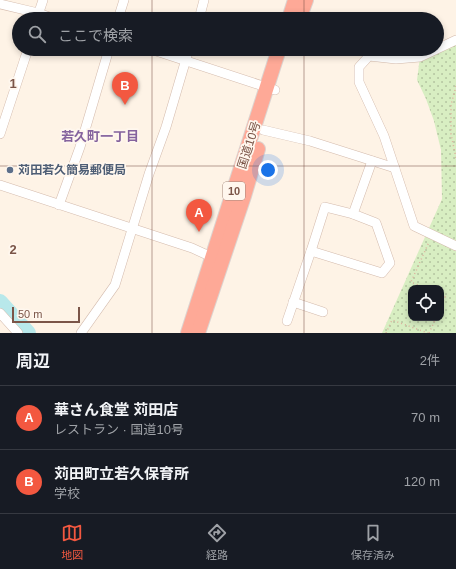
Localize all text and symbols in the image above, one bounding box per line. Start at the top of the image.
search box [12,12,444,56]
icon: search [26,23,48,45]
text: ここで検索 [58,27,133,44]
pin: B [112,72,138,105]
text: 1 [9,76,17,91]
street label: 国道10号 [235,119,263,171]
district label: 若久町一丁目 [61,129,139,144]
your location [258,160,278,180]
place label: 苅田若久簡易郵便局 [18,163,126,177]
marker: 苅田若久簡易郵便局 [5,165,15,175]
road number: 10 [223,182,245,200]
pin: A [186,199,212,232]
text: 2 [9,242,17,257]
map controls [408,285,444,321]
button: locate [408,285,444,321]
scale bar [12,305,80,324]
text: 50 m [18,308,42,320]
text: 周辺 [16,352,50,371]
text: 2件 [420,353,440,368]
text: 華さん食堂 苅田店 [54,401,178,418]
text: A [24,410,34,425]
text: 70 m [411,410,440,425]
text: レストラン · 国道10号 [54,422,184,437]
text: 苅田町立若久保育所 [54,465,189,482]
text: B [24,474,34,489]
text: 120 m [404,474,440,489]
text: 学校 [54,486,80,501]
tab: 地図 [61,522,83,562]
tab: 経路 [206,522,228,562]
tab: 保存済み [351,522,395,562]

